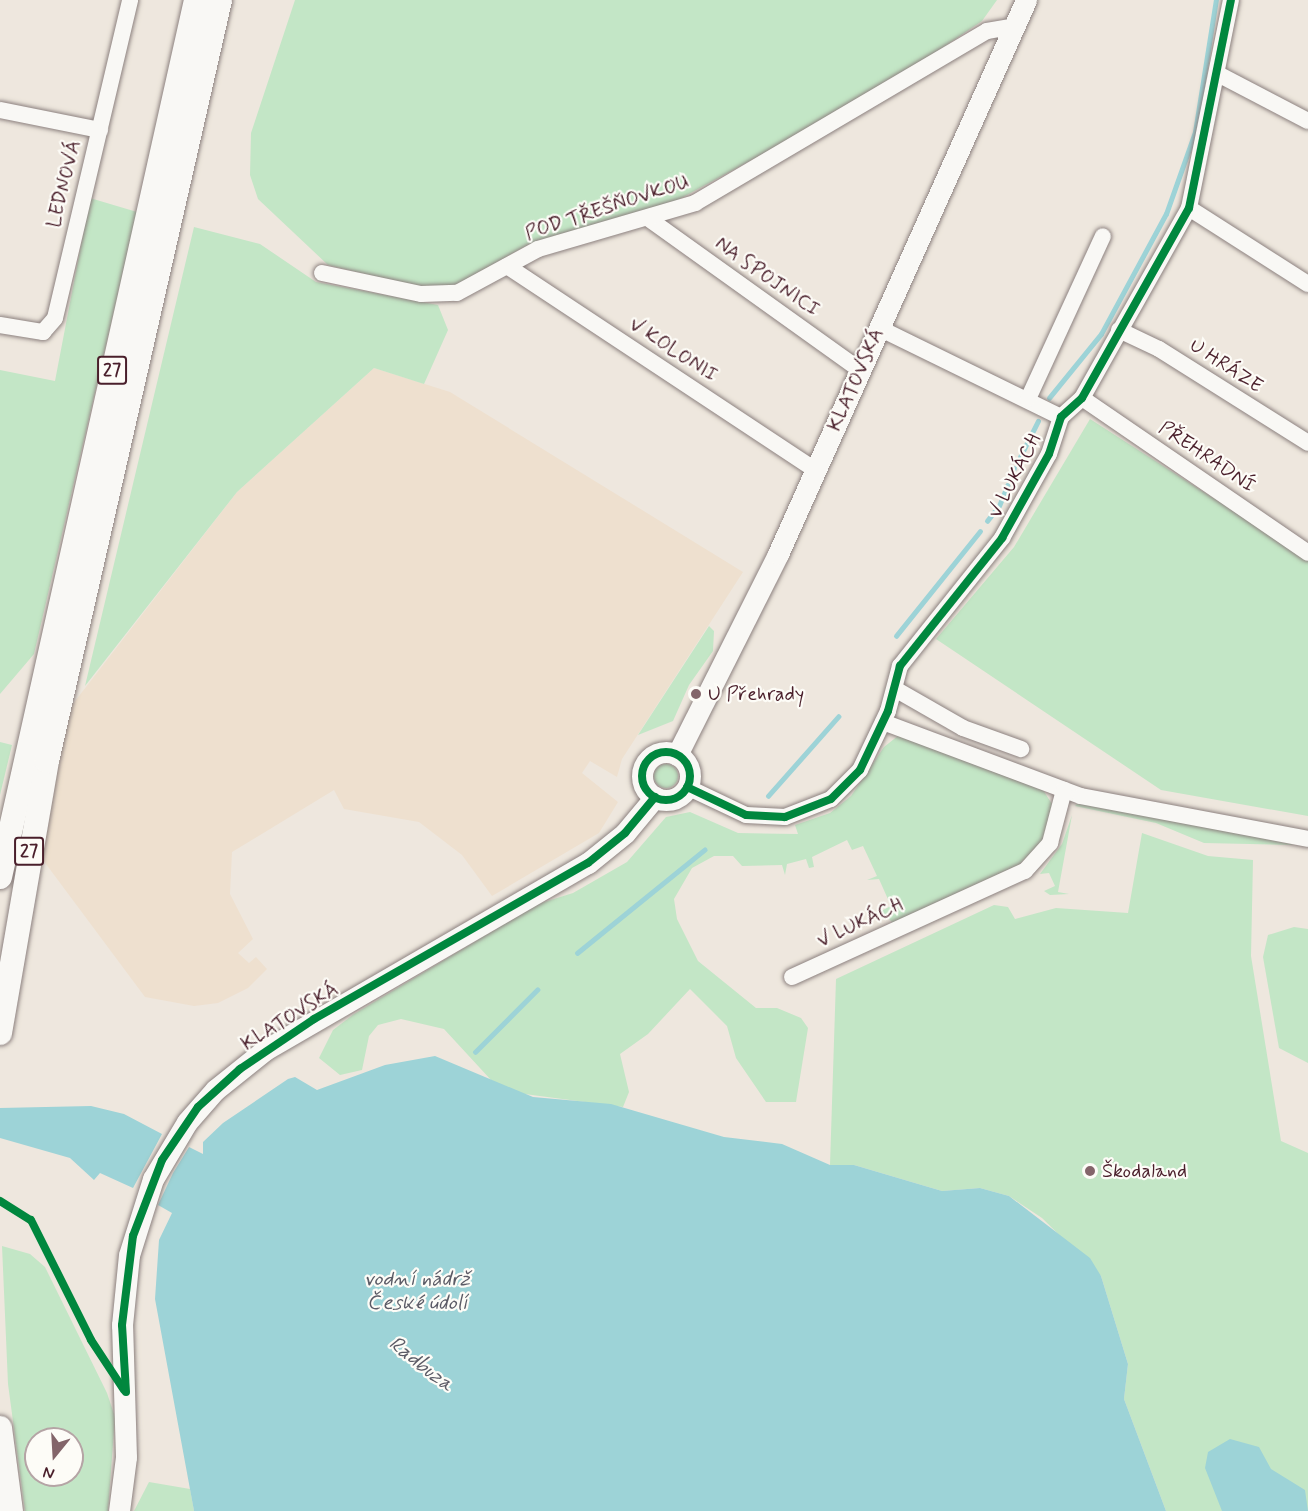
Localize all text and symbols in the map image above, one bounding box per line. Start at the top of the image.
street label: LEDNOVÁ [42,138,86,230]
street label: POD TŘEŠŇOVKOU [523,170,691,246]
street label: NA SPOJNICI [711,232,823,322]
street label: V KOLONII [625,313,721,387]
street label: KLATOVSKÁ [823,325,889,435]
street label: U HRÁZE [1185,333,1267,399]
road number: 27 [97,355,127,385]
street label: PŘEHRADNÍ [1154,416,1260,498]
street label: V LUKÁCH [983,428,1047,524]
place label: U Přehrady [708,682,804,706]
marker: U Přehrady [689,687,703,701]
road number: 27 [14,836,44,866]
street label: V LUKÁCH [812,892,908,954]
street label: KLATOVSKÁ [237,978,343,1056]
place label: Škodaland [1102,1159,1187,1183]
marker: Škodaland [1083,1164,1097,1178]
water label: vodní nádrž České údolí [364,1266,470,1316]
water label: Radbuza [384,1331,458,1397]
north arrow [24,1427,84,1487]
text: N [41,1461,57,1484]

